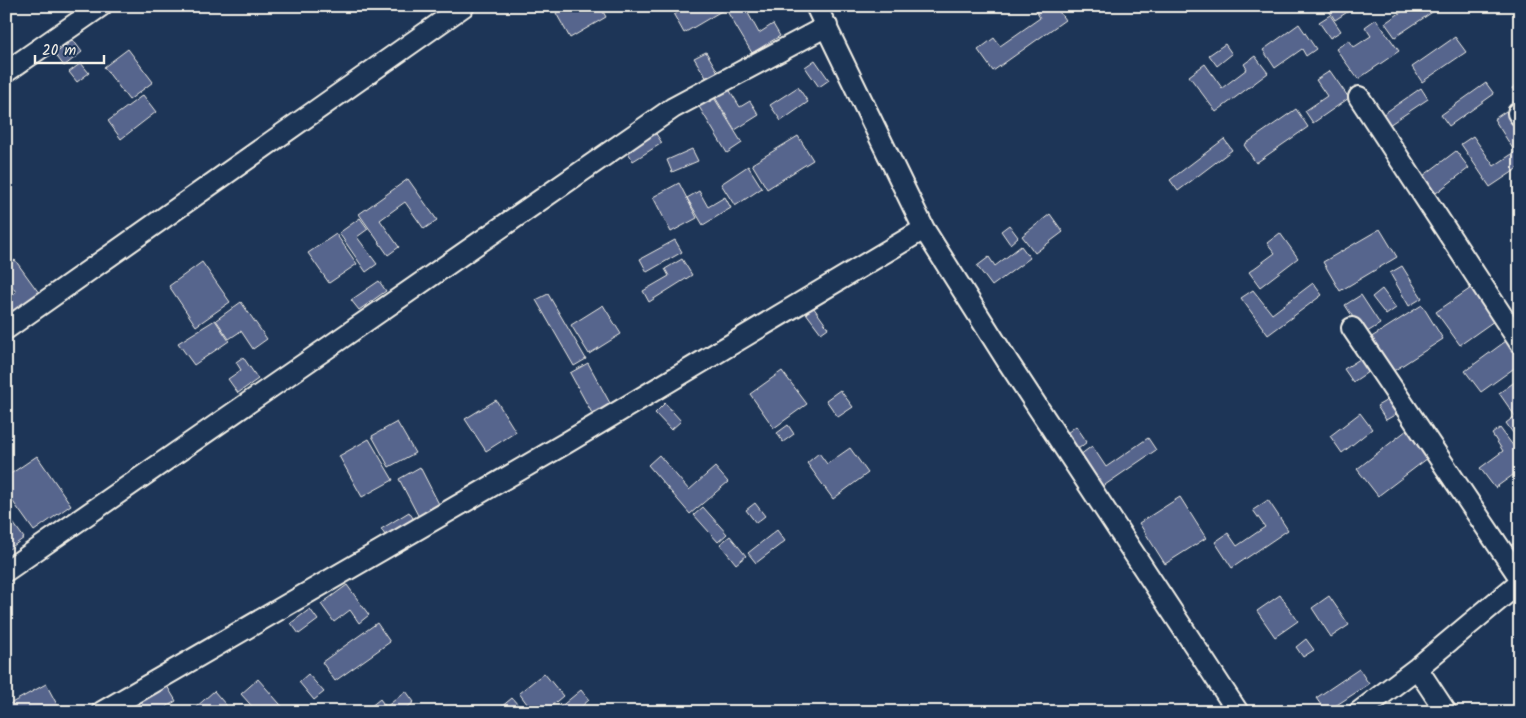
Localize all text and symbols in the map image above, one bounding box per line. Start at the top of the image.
scale bar [35,32,104,64]
text: 20 m [42,39,76,63]

